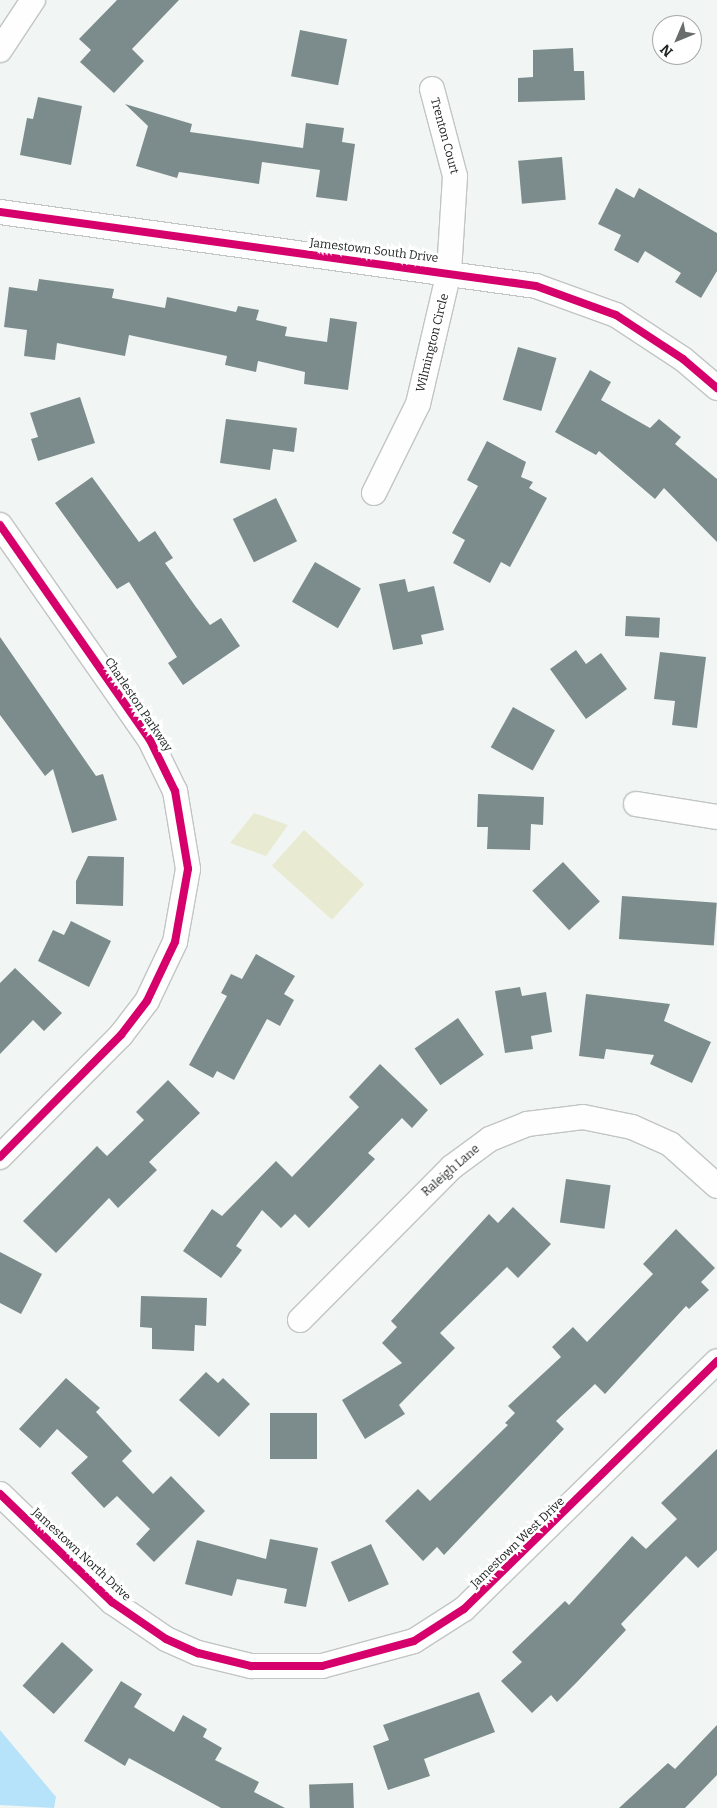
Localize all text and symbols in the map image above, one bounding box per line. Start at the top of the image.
north arrow [652,15,702,65]
text: N [657,40,677,60]
street label: Trenton Court [427,96,461,176]
street label: Jamestown South Drive [309,236,439,266]
street label: Wilmington Circle [414,292,452,394]
street label: Charleston Parkway [101,655,175,755]
street label: Raleigh Lane [419,1142,483,1200]
street label: Jamestown West Drive [468,1495,568,1591]
street label: Jamestown North Drive [29,1506,133,1604]

